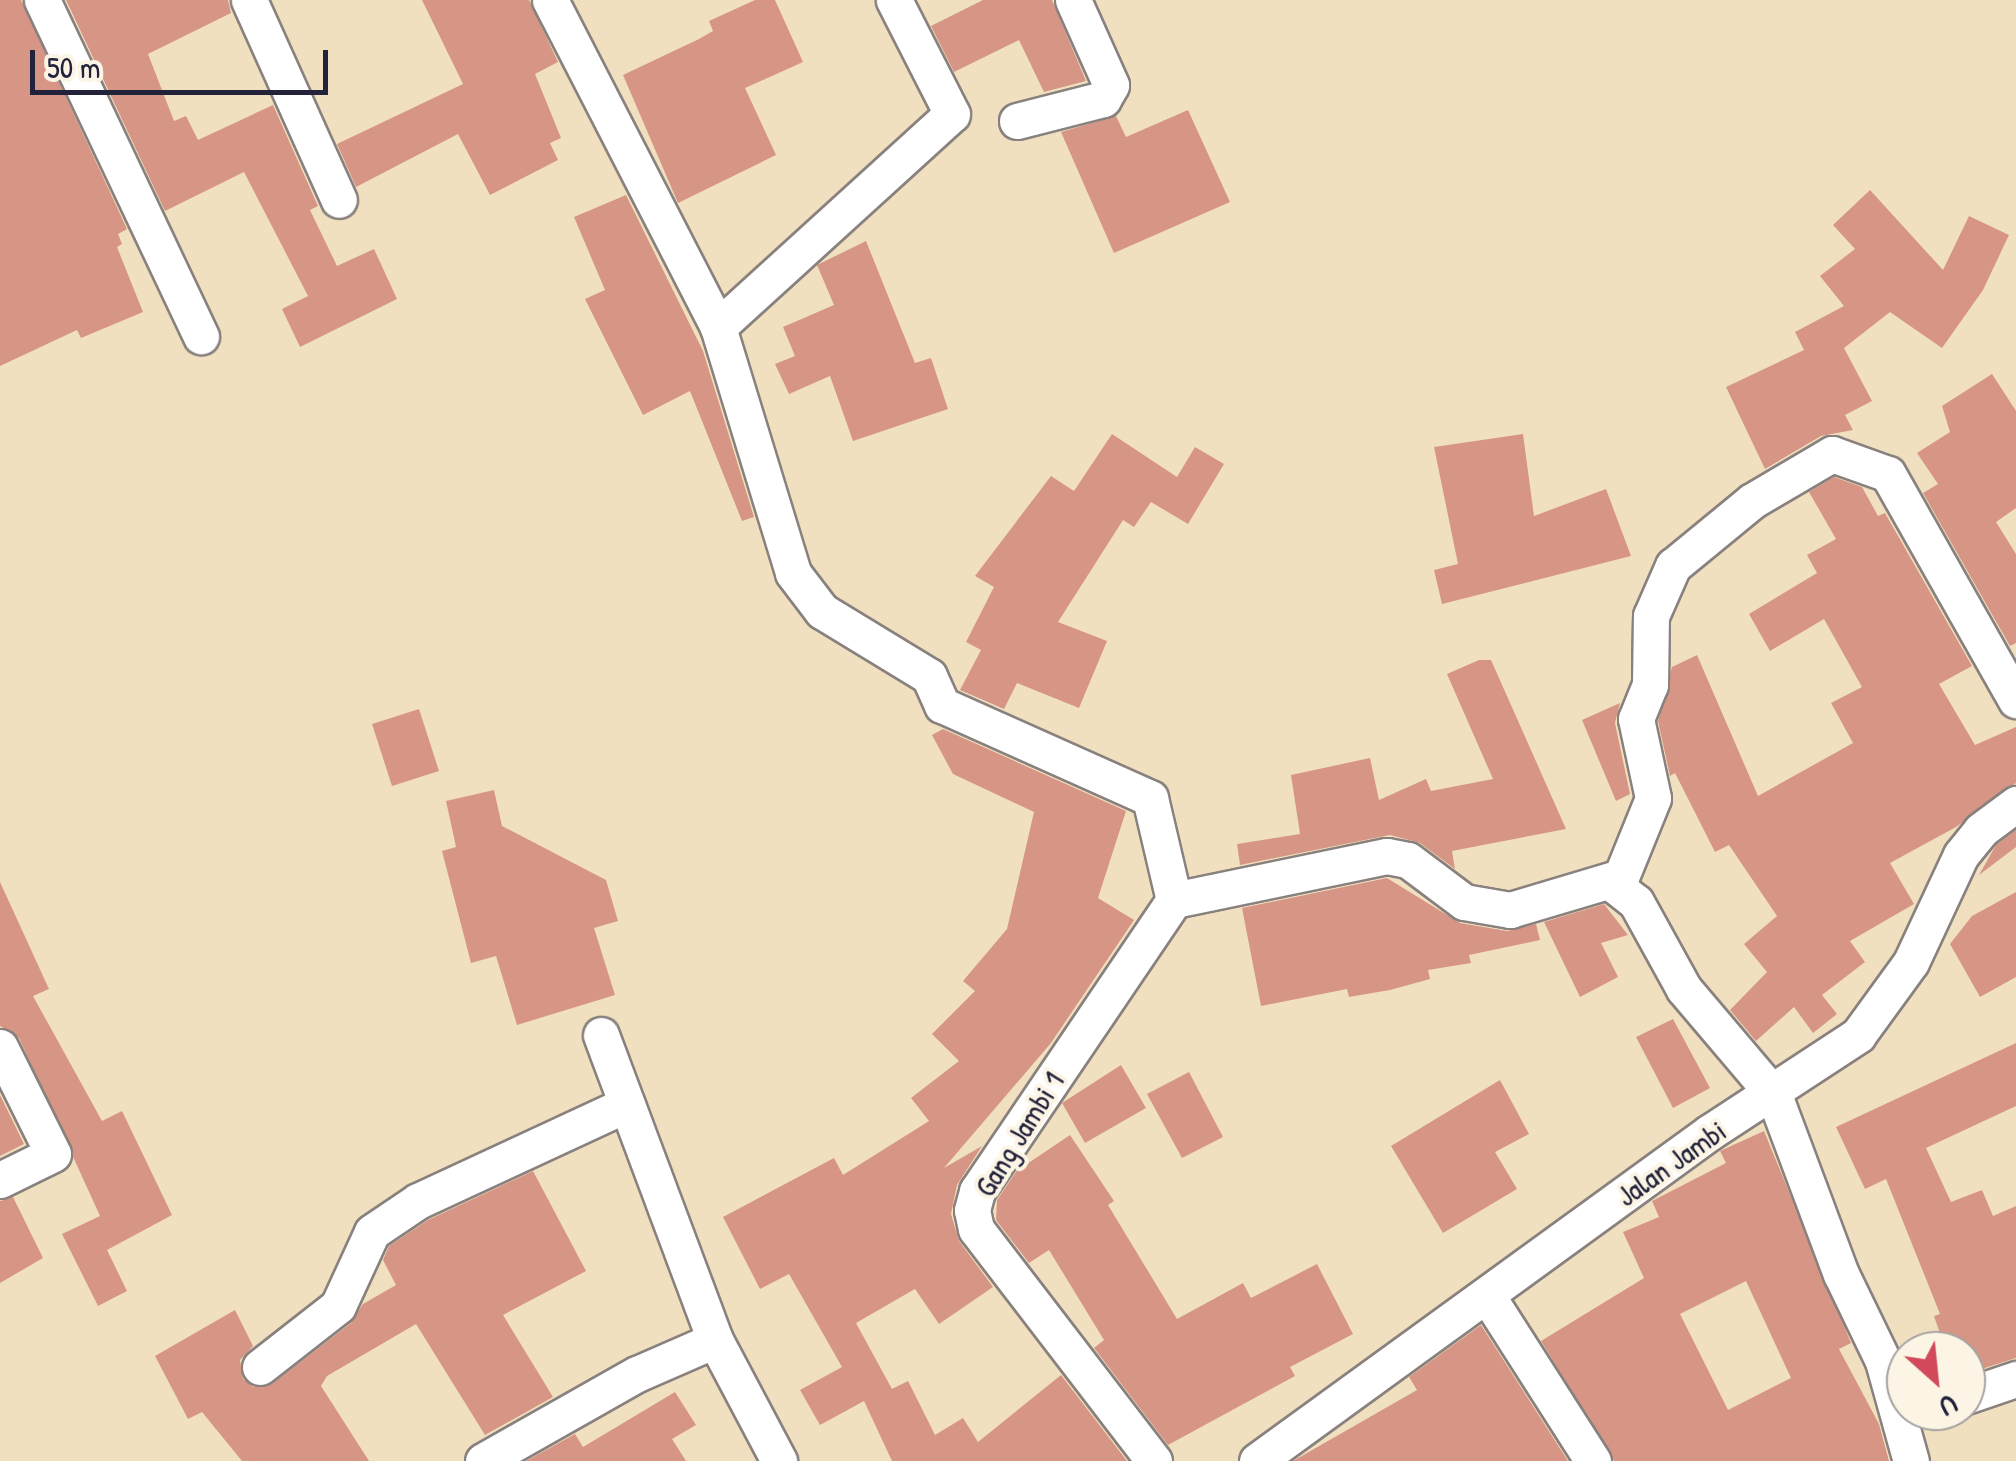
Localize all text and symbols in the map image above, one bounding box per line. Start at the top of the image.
scale bar [35,30,332,92]
text: 50 m [47,47,100,87]
street label: Gang Jambi 1 [967,1065,1071,1203]
street label: Jalan Jambi [1609,1112,1733,1214]
north arrow [1886,1331,1986,1431]
text: U [1933,1386,1964,1426]

